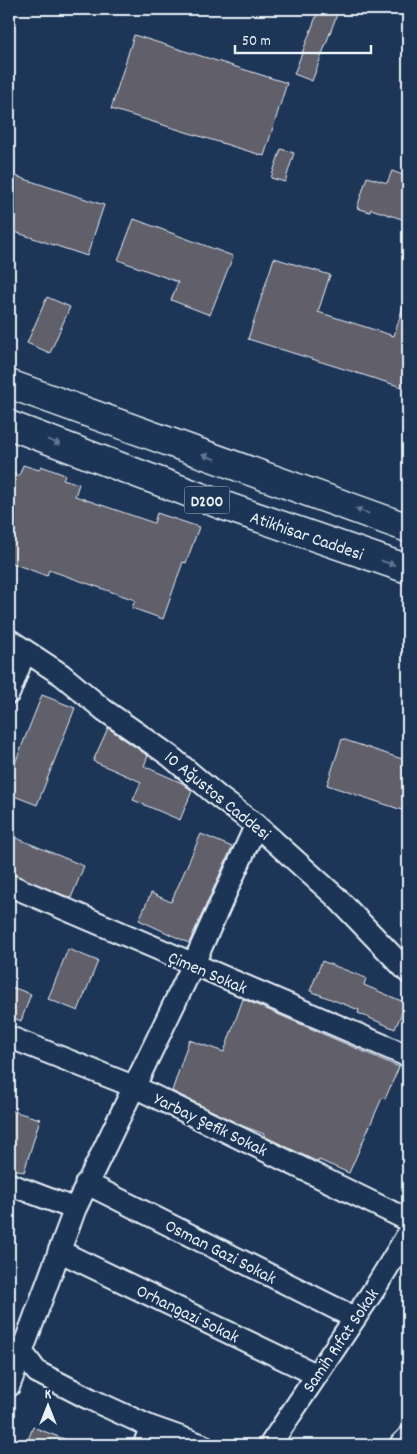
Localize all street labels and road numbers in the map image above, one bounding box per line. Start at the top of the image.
road number: D200 [184,486,230,514]
street label: Atikhisar Caddesi [246,506,366,568]
street label: 10 Ağustos Caddesi [158,746,275,848]
street label: Çimen Sokak [164,946,250,1002]
street label: Yarbay Şefik Sokak [149,1088,271,1165]
street label: Osman Gazi Sokak [160,1214,280,1292]
street label: Orhangazi Sokak [131,1280,243,1351]
street label: Samih Rıfat Sokak [298,1284,386,1399]

